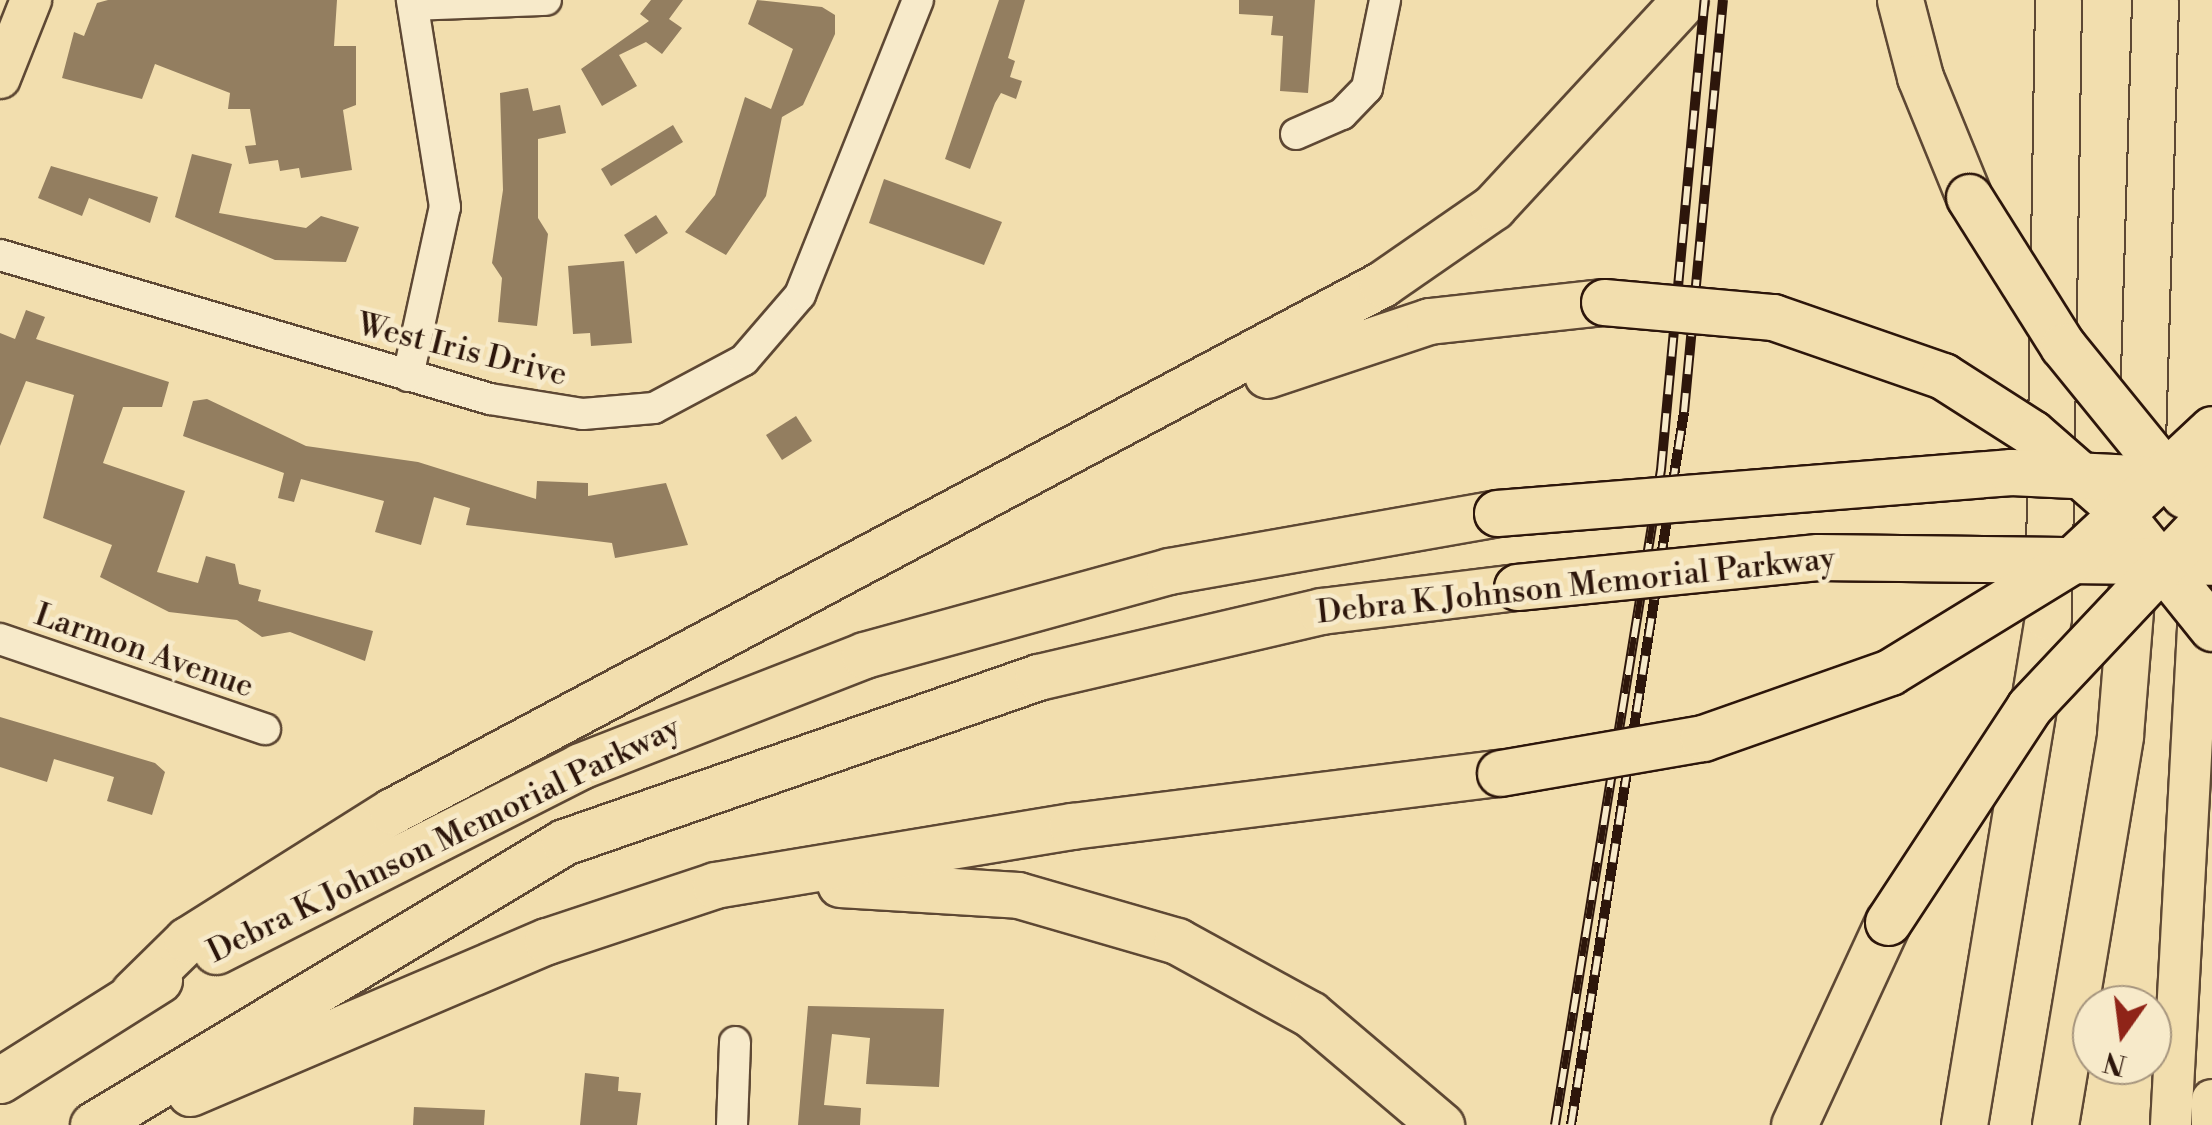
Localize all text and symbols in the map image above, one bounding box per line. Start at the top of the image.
street label: West Iris Drive [353,305,571,395]
street label: Debra K Johnson Memorial Parkway [1315,540,1837,632]
street label: Larmon Avenue [29,596,259,706]
street label: Debra K Johnson Memorial Parkway [201,709,687,971]
north arrow [2072,985,2172,1085]
text: N [2100,1043,2130,1082]

